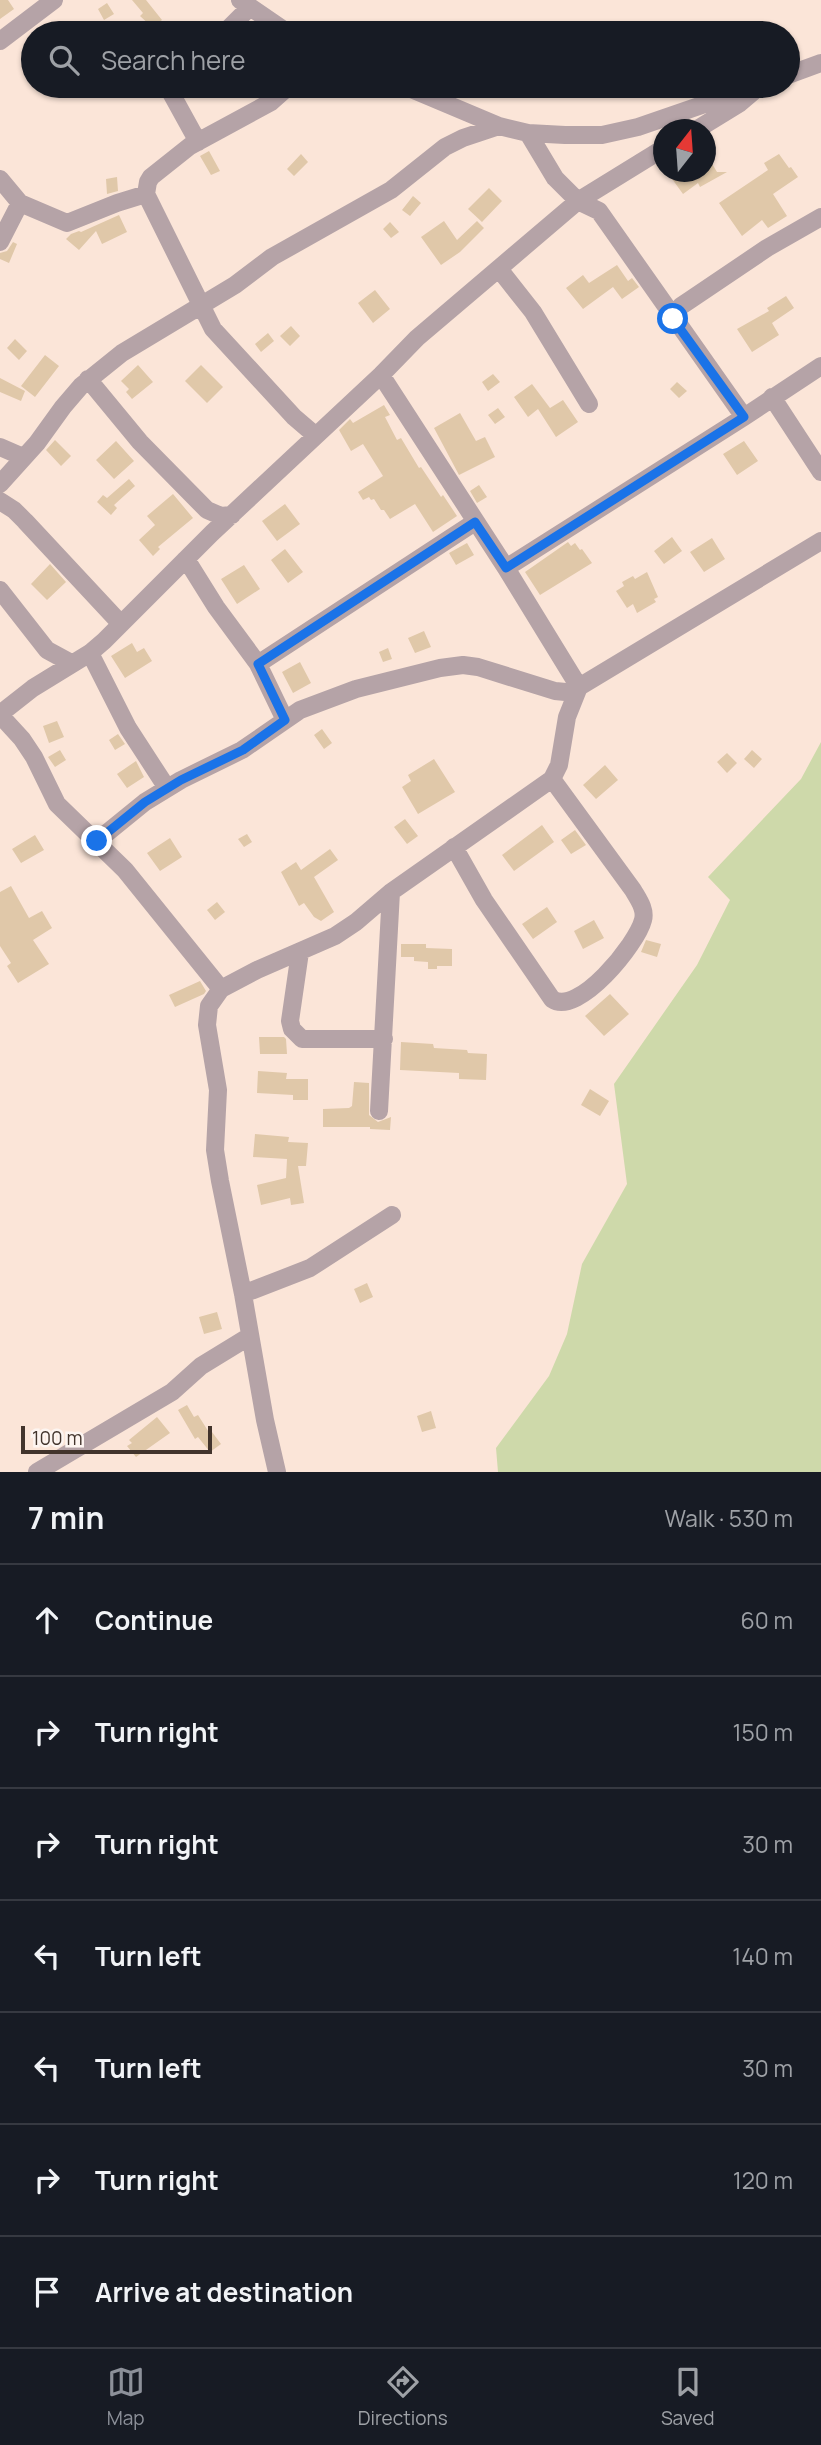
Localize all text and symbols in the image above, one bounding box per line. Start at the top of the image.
search box [21,21,800,98]
icon: search [45,41,83,79]
text: Search here [101,42,246,78]
north arrow [653,119,716,182]
route start [657,303,688,334]
route end [81,825,112,856]
scale bar [21,1423,212,1455]
text: 100 m [32,1425,83,1451]
text: 7 min [28,1497,104,1538]
text: Walk · 530 m [664,1502,793,1534]
icon: ahead [28,1601,66,1639]
text: Continue [95,1602,213,1638]
text: 60 m [741,1604,793,1636]
icon: right [28,1713,66,1751]
text: Turn right [95,1714,219,1750]
text: 150 m [733,1716,793,1748]
icon: right [28,1825,66,1863]
text: Turn right [95,1826,219,1862]
text: 30 m [742,1828,793,1860]
icon: left [28,1937,66,1975]
text: Turn left [95,1938,202,1974]
text: 140 m [732,1940,793,1972]
icon: left [28,2049,66,2087]
text: Turn left [95,2050,202,2086]
text: 30 m [742,2052,793,2084]
icon: right [28,2161,66,2199]
text: Turn right [95,2162,219,2198]
text: 120 m [733,2164,793,2196]
icon: arrive [28,2273,66,2311]
text: Arrive at destination [95,2274,353,2310]
tab: Map [107,2363,145,2431]
tab: Directions [358,2363,448,2431]
tab: Saved [661,2363,714,2431]

